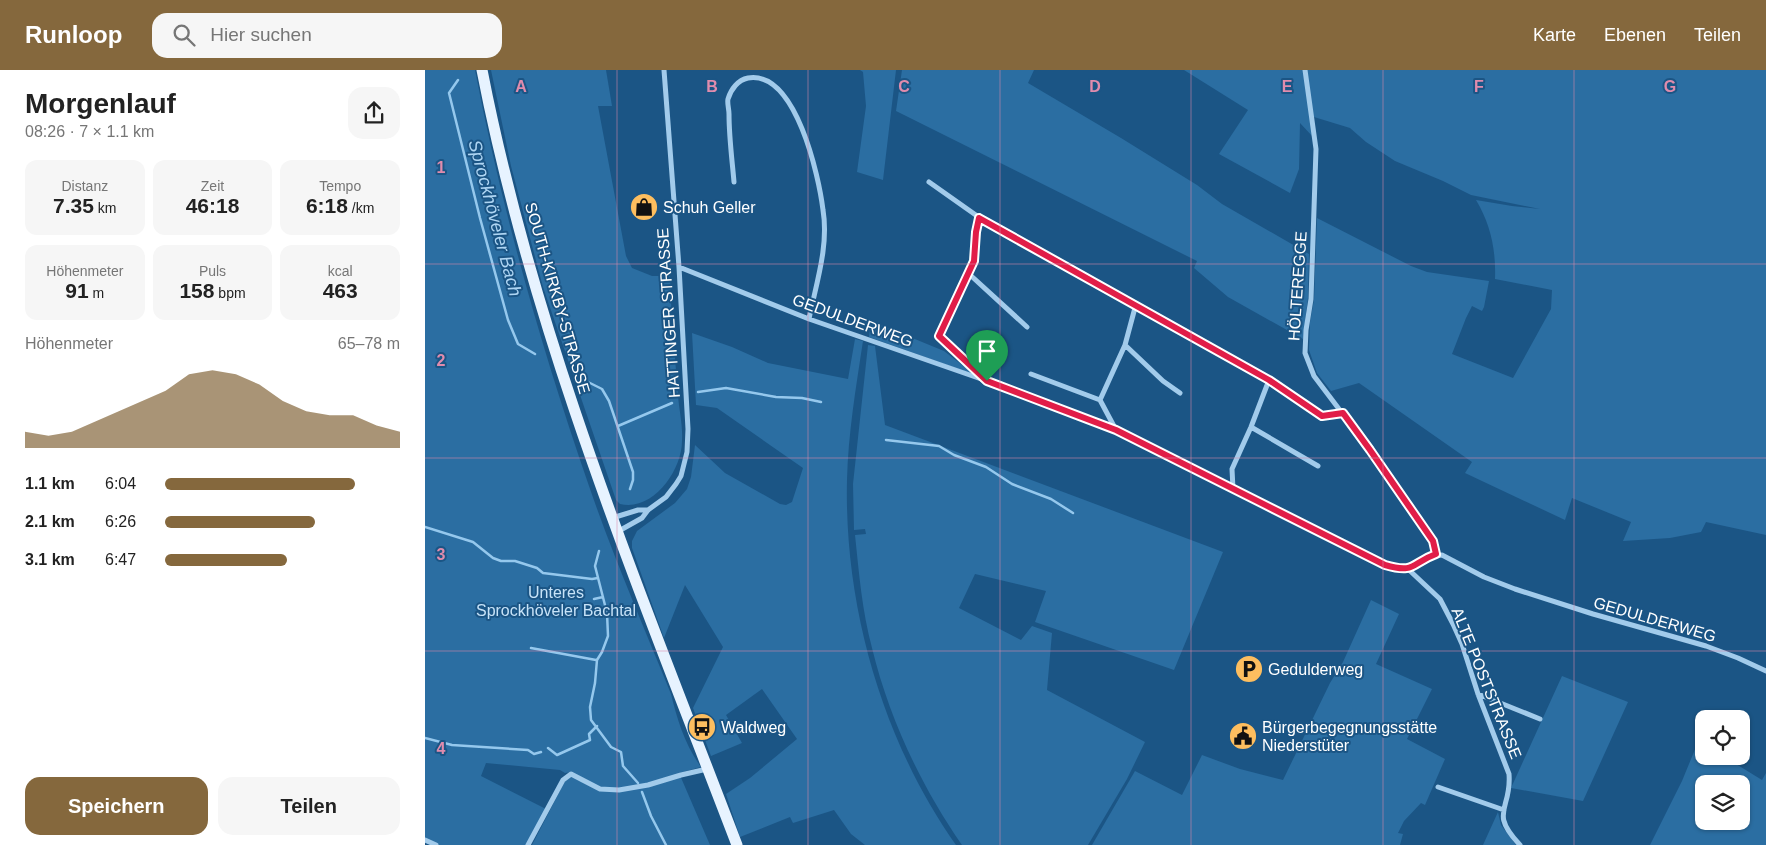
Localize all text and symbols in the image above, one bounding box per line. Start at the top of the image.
search box [152,13,502,58]
text: Runloop [25,21,122,48]
icon: search [170,21,198,49]
text: Hier suchen [210,24,312,45]
text: Karte [1533,25,1576,45]
text: Ebenen [1604,25,1666,45]
text: Teilen [1694,25,1741,45]
text: A [515,78,527,95]
text: B [706,78,718,95]
text: C [898,78,910,95]
text: D [1089,78,1101,95]
text: E [1282,78,1293,95]
text: F [1474,78,1484,95]
text: G [1664,78,1676,95]
button: share [348,87,400,139]
text: Morgenlauf [25,88,176,119]
text: 08:26 · 7 × 1.1 km [25,123,154,140]
water label: Sprockhöveler Bach [464,138,526,298]
text: 1 [437,159,446,176]
text: Distanz [61,178,108,194]
text: Zeit [201,178,224,194]
text: Tempo [319,178,361,194]
shop icon: Schuh Geller [629,192,659,222]
text: 7.35 [53,194,94,217]
text: 46:18 [186,194,239,217]
text: 6:18 [306,194,348,217]
place label: Schuh Geller [663,199,756,216]
text: km [94,200,117,216]
text: /km [348,200,374,216]
street label: SOUTH-KIRKBY-STRASSE [522,200,593,396]
street label: HATTINGER STRASSE [654,227,683,399]
street label: HÖLTEREGGE [1285,231,1310,341]
text: Höhenmeter [46,263,123,279]
text: Puls [199,263,226,279]
text: kcal [328,263,353,279]
text: 91 [65,279,89,302]
text: 158 [179,279,214,302]
text: 463 [323,279,358,302]
text: m [89,285,104,301]
text: bpm [214,285,246,301]
street label: GEDULDERWEG [790,291,915,350]
pin [966,330,1008,381]
text: Höhenmeter [25,335,113,352]
text: 65–78 m [338,335,400,352]
icon: arrive [973,337,1001,365]
text: 2 [437,352,446,369]
text: 1.1 km [25,475,75,492]
text: 6:04 [105,475,136,492]
text: 2.1 km [25,513,75,530]
text: 6:26 [105,513,136,530]
text: 3 [437,546,446,563]
text: 3.1 km [25,551,75,568]
text: 6:47 [105,551,136,568]
park label: Unteres Sprockhöveler Bachtal [476,584,636,619]
street label: GEDULDERWEG [1592,594,1718,645]
street label: ALTE POSTSTRASSE [1448,605,1525,761]
parking icon: Gedulderweg [1234,654,1264,684]
place label: Gedulderweg [1268,661,1363,678]
map controls [1695,710,1750,830]
button: locate [1695,710,1750,765]
bus stop icon: Waldweg [687,712,717,742]
place label: Waldweg [721,719,786,736]
place label: Bürgerbegegnungsstätte Niederstüter [1262,719,1437,754]
public building icon: Bürgerbegegnungsstätte Niederstüter [1228,721,1258,751]
text: 4 [437,740,446,757]
button: layers [1695,775,1750,830]
button: Speichern [25,777,208,835]
button: Teilen [218,777,400,835]

